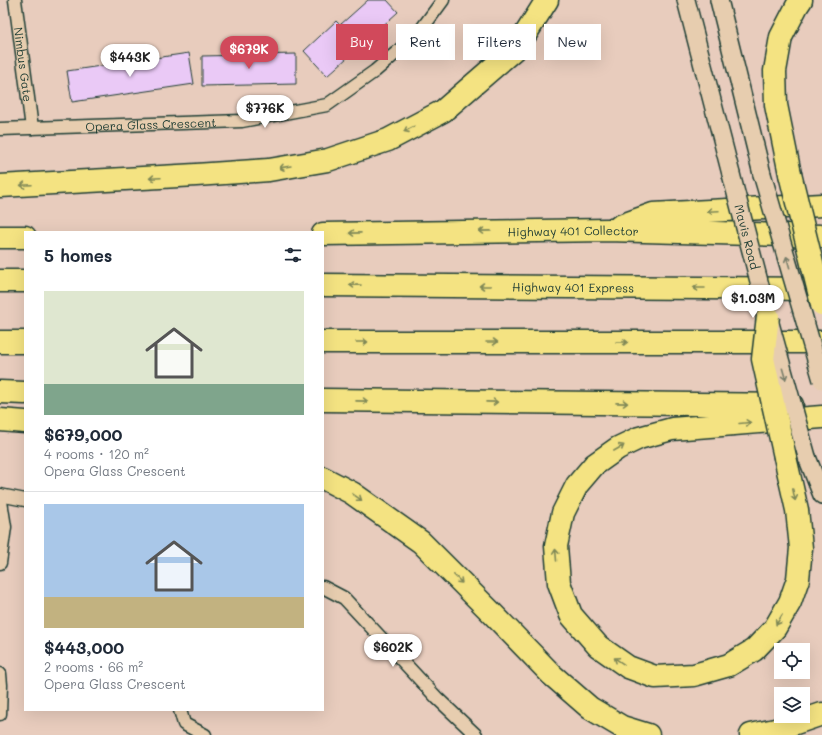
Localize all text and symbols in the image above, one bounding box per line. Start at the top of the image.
chip: Buy [336,24,388,60]
chip: Rent [396,24,455,60]
chip: Filters [463,24,536,60]
chip: New [544,24,601,60]
street label: Nimbus Gate [11,26,36,103]
pin: $679K [221,36,277,70]
text: $679K [229,40,269,57]
pin: $443K [102,44,158,78]
text: $443K [110,48,150,65]
pin: $776K [237,95,293,129]
text: $776K [246,99,284,116]
street label: Opera Glass Crescent [85,114,217,134]
one-way arrow [403,126,415,133]
one-way arrow [279,163,292,171]
one-way arrow [149,174,162,181]
one-way arrow [20,181,33,188]
street label: Mavis Road [731,203,764,272]
one-way arrow [707,207,720,215]
street label: Highway 401 Collector [507,222,639,239]
one-way arrow [479,227,492,235]
one-way arrow [349,230,362,237]
text: 5 homes [44,244,112,266]
icon: filters [282,244,304,266]
one-way arrow [784,256,791,269]
street label: Highway 401 Express [512,279,634,295]
one-way arrow [349,281,362,289]
one-way arrow [479,282,492,290]
one-way arrow [693,284,706,292]
pin: $1.03M [720,285,786,319]
text: $1.03M [731,289,775,306]
icon: home [138,317,210,389]
one-way arrow [355,338,368,346]
one-way arrow [485,338,498,346]
one-way arrow [615,338,628,346]
one-way arrow [781,367,788,380]
one-way arrow [355,397,368,404]
one-way arrow [485,398,498,406]
one-way arrow [615,399,628,407]
one-way arrow [738,419,751,427]
text: $679,000 [44,423,123,445]
one-way arrow [613,444,625,452]
text: 4 rooms · 120 m² [44,445,149,462]
text: Opera Glass Crescent [44,462,186,479]
one-way arrow [790,488,798,501]
one-way arrow [352,493,363,501]
icon: home [138,530,210,602]
one-way arrow [553,548,560,561]
one-way arrow [453,574,463,584]
one-way arrow [775,614,783,626]
pin: $602K [365,634,421,668]
text: $443,000 [44,636,124,658]
text: $602K [373,638,413,655]
map controls [774,643,810,723]
button: locate [774,643,810,679]
one-way arrow [614,657,625,665]
text: 2 rooms · 66 m² [44,658,143,675]
text: Opera Glass Crescent [44,675,186,692]
button: layers [774,687,810,723]

